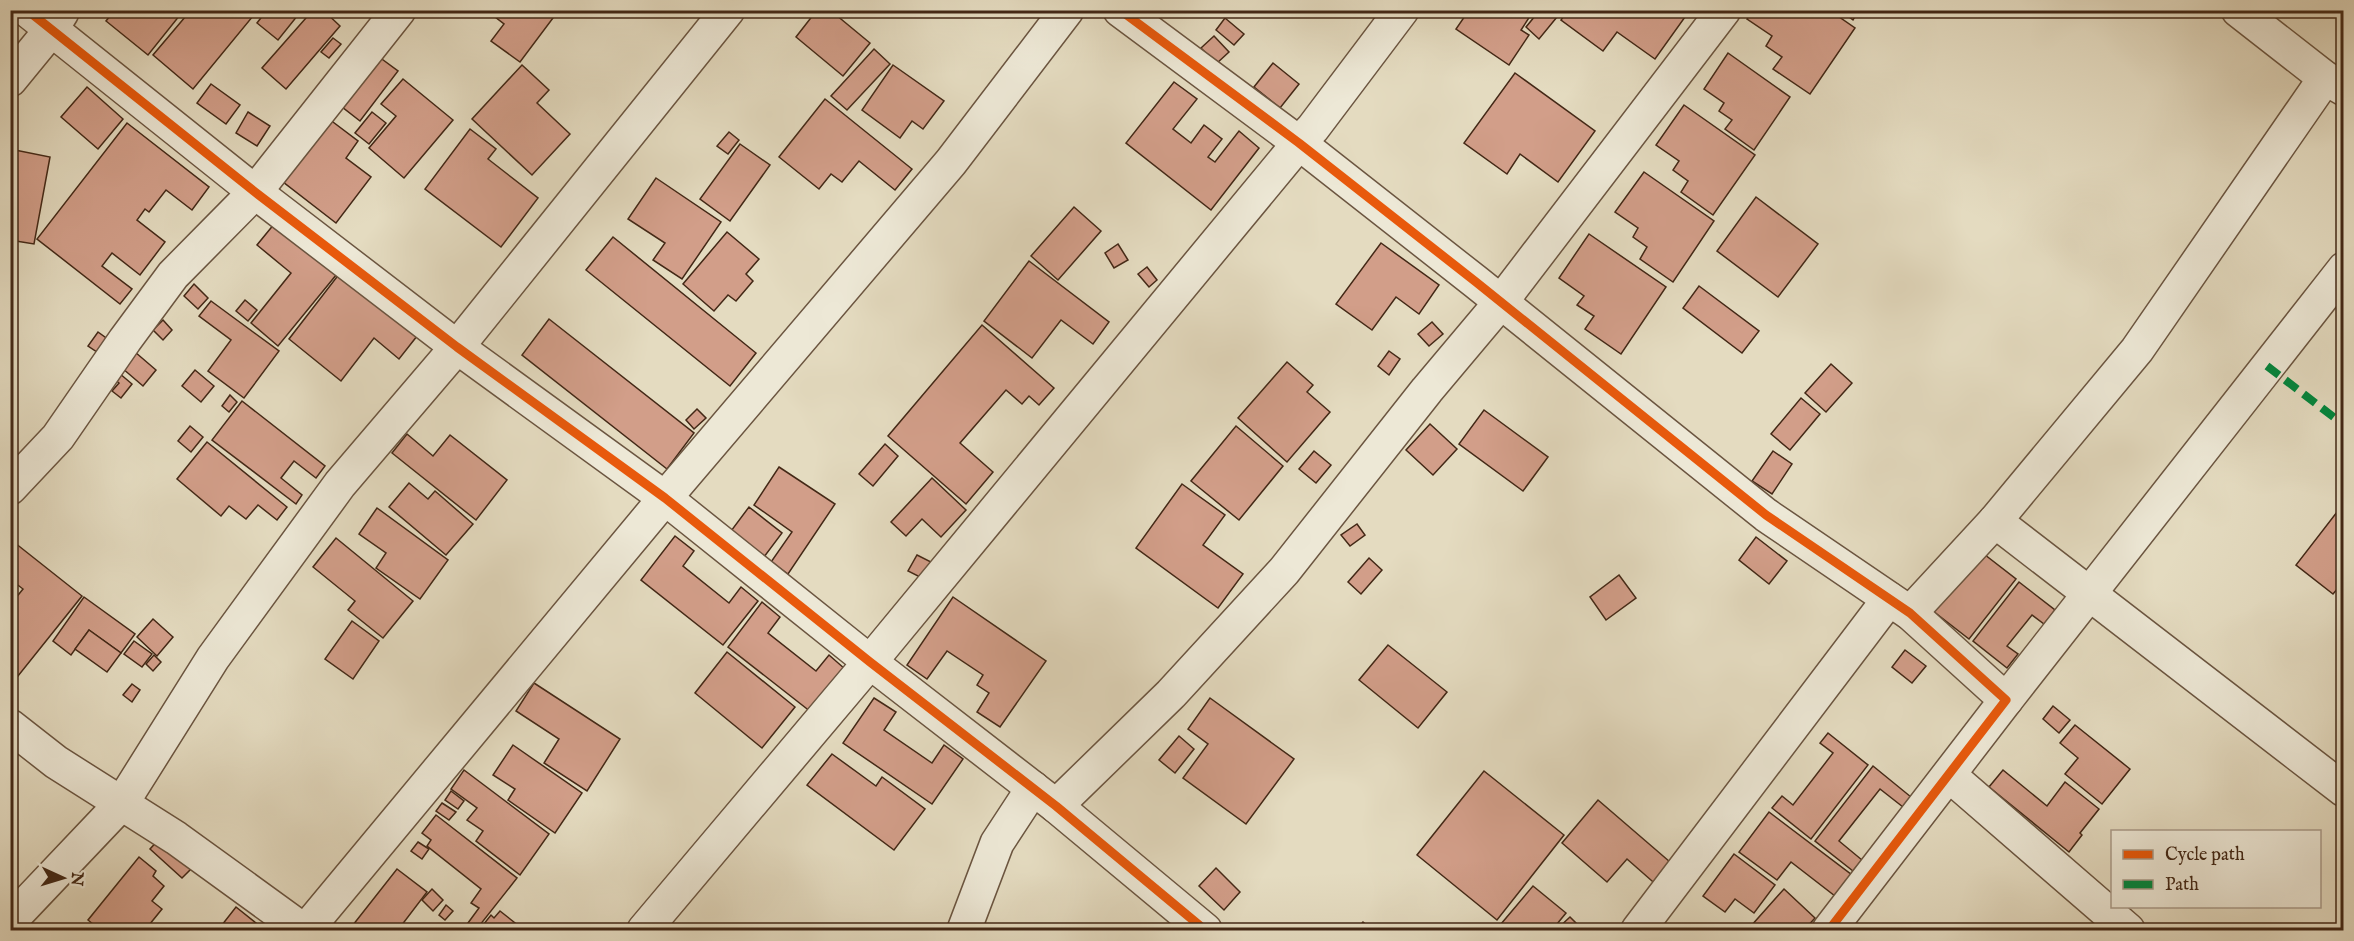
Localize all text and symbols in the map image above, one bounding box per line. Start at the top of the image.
legend [2111,830,2321,908]
text: Cycle path [2165,844,2245,867]
north arrow [33,848,93,908]
text: N [65,870,86,887]
text: Path [2165,874,2199,897]

